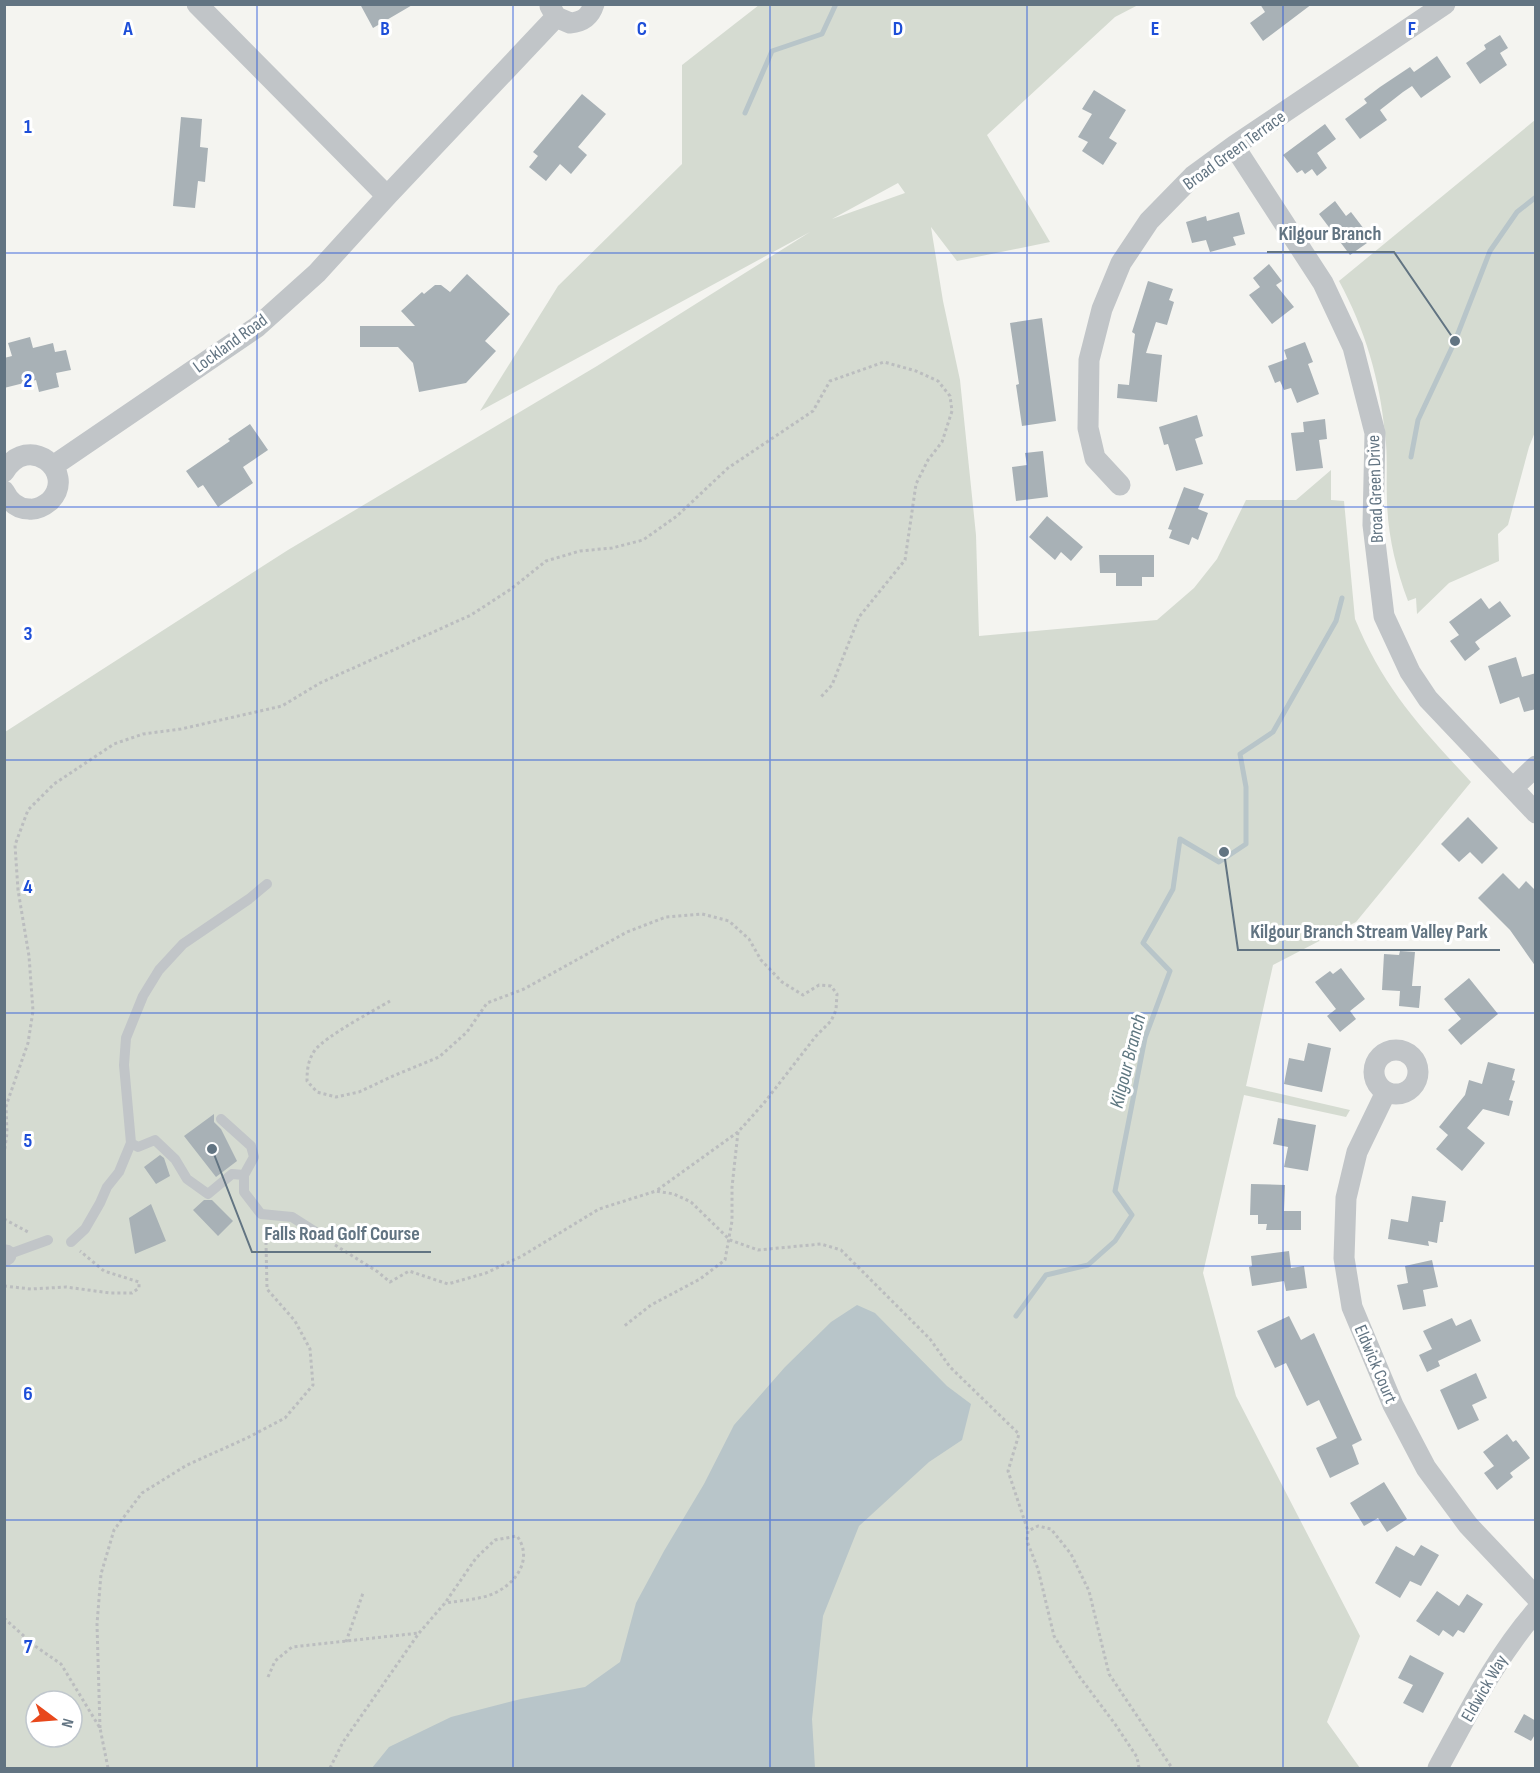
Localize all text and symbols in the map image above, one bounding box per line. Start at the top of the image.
text: A [122,17,133,41]
text: B [380,17,390,41]
text: C [637,17,647,41]
text: D [893,17,903,41]
text: E [1151,17,1159,41]
text: F [1408,17,1416,41]
street label: Broad Green Terrace [1179,106,1290,195]
text: 1 [24,115,32,139]
callout: Kilgour Branch [1267,214,1394,252]
text: Kilgour Branch [1279,222,1381,246]
street label: Lockland Road [189,310,271,377]
text: 2 [24,369,32,393]
street label: Broad Green Drive [1363,435,1388,543]
text: 3 [24,622,33,646]
text: 4 [23,875,33,899]
callout: Kilgour Branch Stream Valley Park [1238,912,1500,950]
text: Kilgour Branch Stream Valley Park [1250,920,1488,944]
water label: Kilgour Branch [1105,1012,1151,1111]
text: 5 [24,1129,33,1153]
callout: Falls Road Golf Course [252,1214,431,1252]
text: Falls Road Golf Course [264,1222,420,1246]
street label: Eldwick Court [1350,1322,1402,1407]
text: 6 [23,1382,33,1406]
text: 7 [24,1635,33,1659]
street label: Eldwick Way [1457,1651,1512,1725]
north arrow [24,1689,84,1749]
text: N [57,1716,77,1729]

